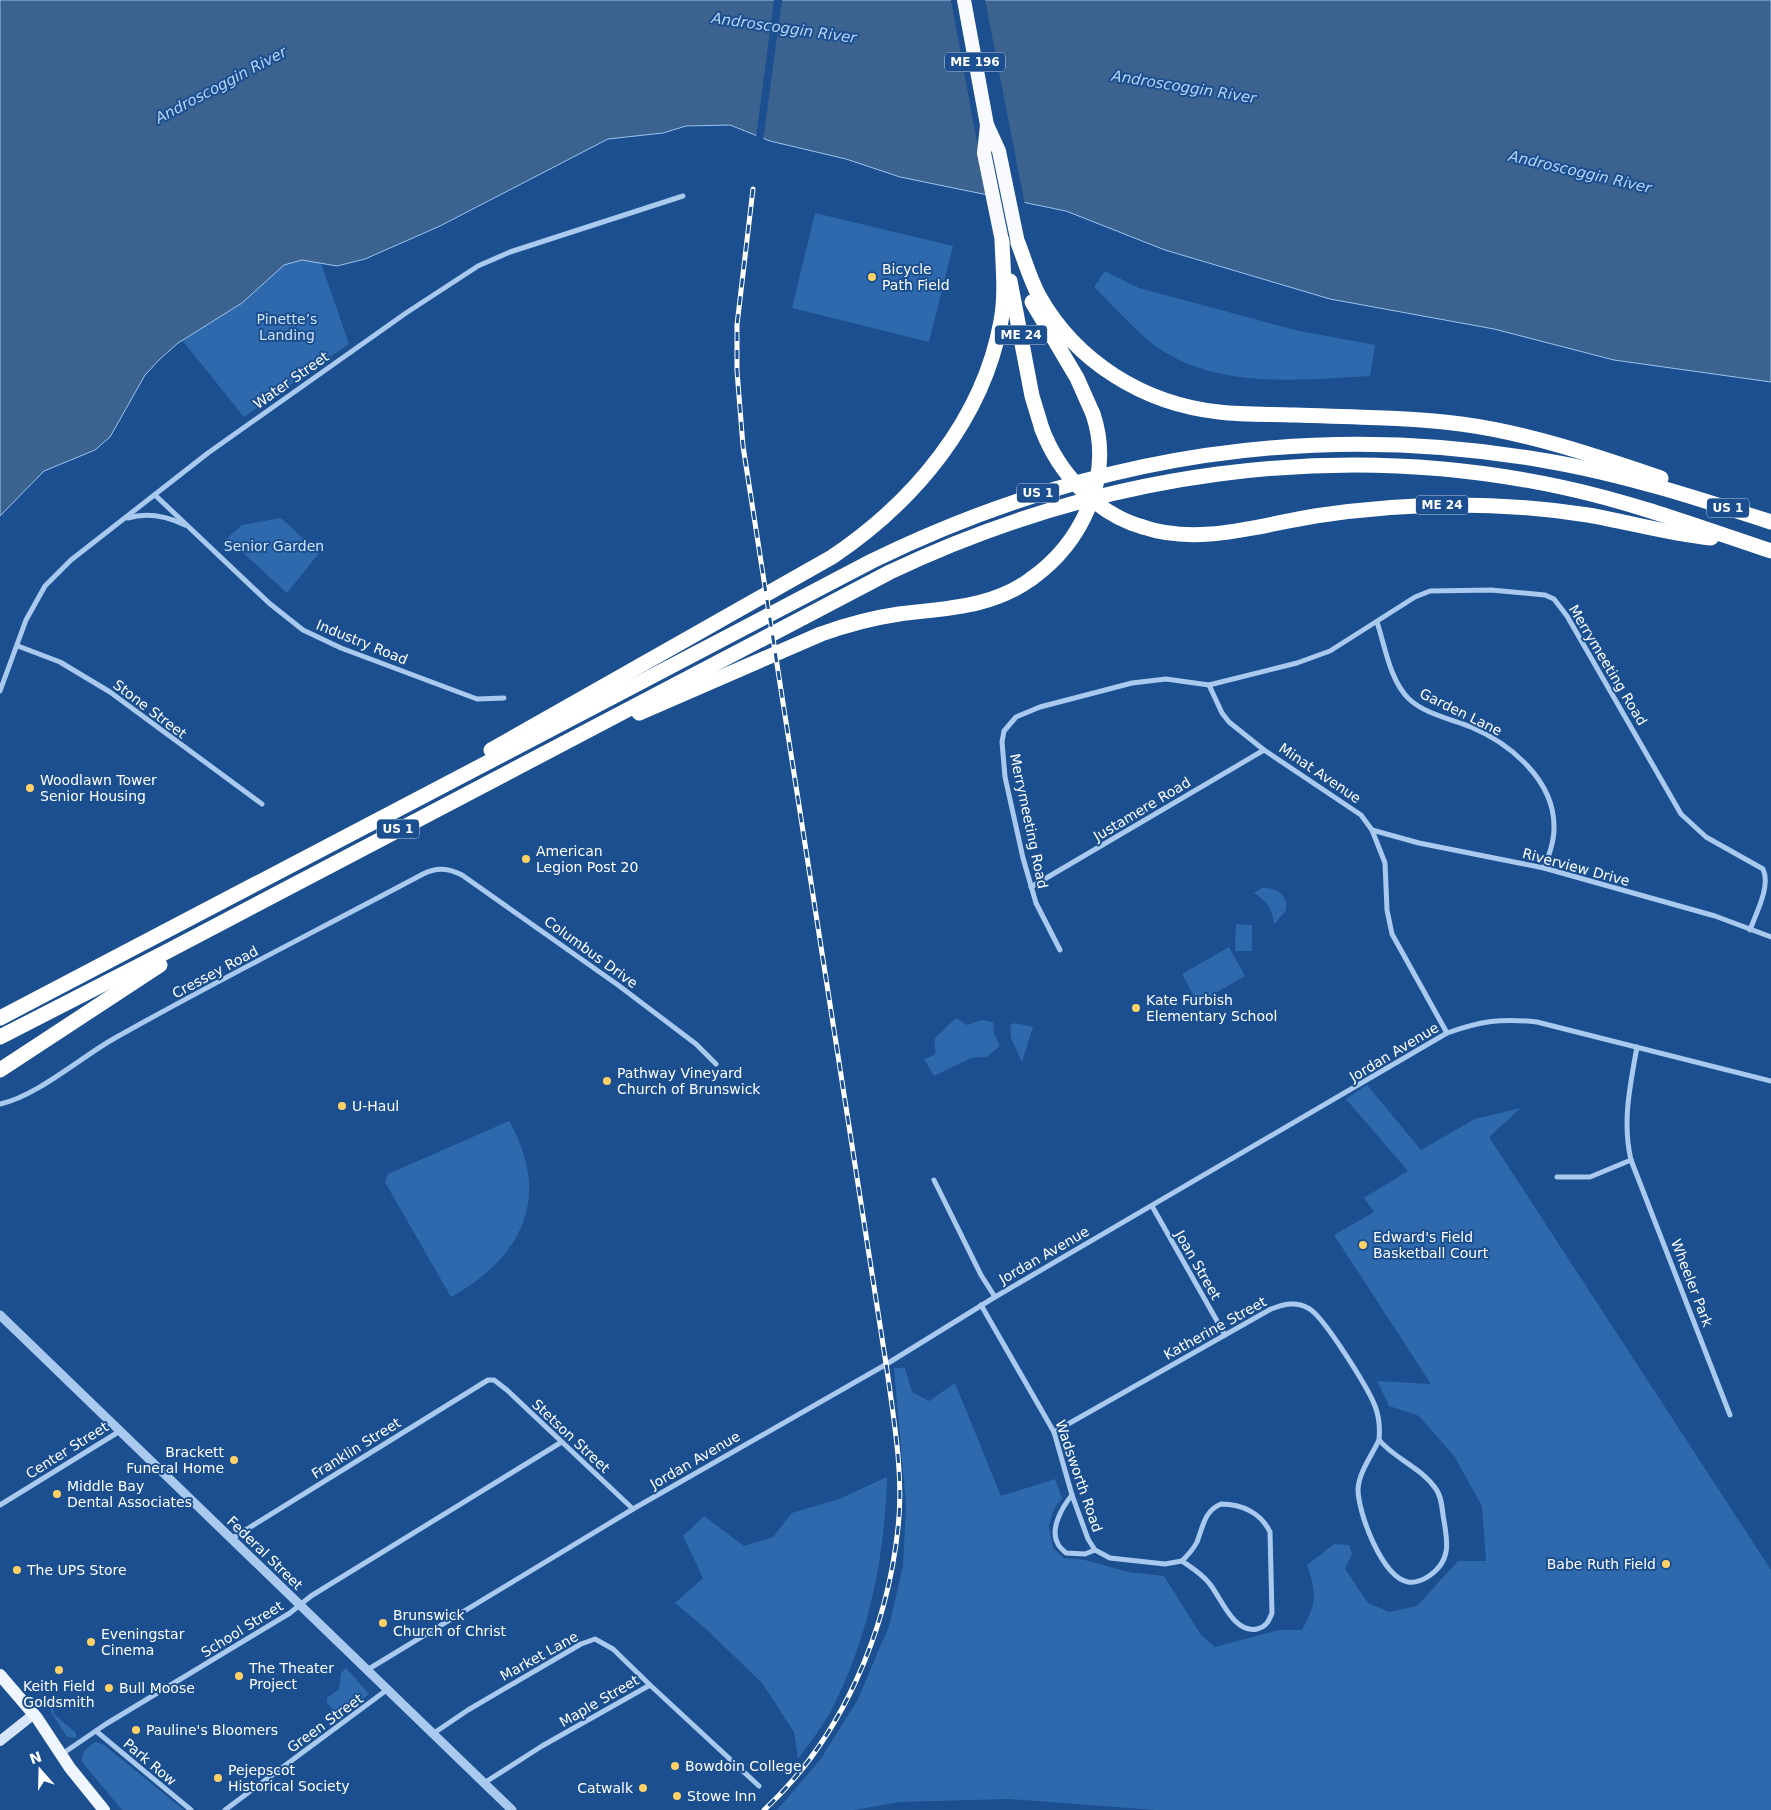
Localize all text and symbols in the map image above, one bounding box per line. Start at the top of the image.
water label: Androscoggin River [709,9,858,47]
water label: Androscoggin River [151,42,291,128]
road number: ME 196 [945,52,1005,72]
water label: Androscoggin River [1109,67,1258,107]
water label: Androscoggin River [1506,147,1654,197]
place label: Bicycle Path Field [882,261,950,293]
marker: Bicycle Path Field [866,271,878,283]
park label: Pinette’s Landing [257,311,317,343]
road number: ME 24 [995,326,1047,344]
street label: Water Street [250,348,332,412]
road number: US 1 [1017,483,1059,502]
road number: ME 24 [1416,496,1468,514]
road number: US 1 [1707,498,1749,518]
park label: Senior Garden [224,538,324,554]
street label: Merrymeeting Road [1566,602,1650,728]
street label: Industry Road [314,616,410,668]
street label: Stone Street [110,676,190,742]
street label: Garden Lane [1417,685,1505,739]
street label: Minat Avenue [1276,740,1364,806]
street label: Merrymeeting Road [1007,752,1051,890]
place label: Woodlawn Tower Senior Housing [40,772,157,804]
street label: Justamere Road [1090,774,1193,845]
marker: Woodlawn Tower Senior Housing [24,782,36,794]
road number: US 1 [377,820,419,839]
place label: American Legion Post 20 [536,843,638,875]
street label: Riverview Drive [1521,845,1631,889]
marker: American Legion Post 20 [520,853,532,865]
street label: Columbus Drive [541,913,641,991]
street label: Cressey Road [169,943,261,1001]
place label: Kate Furbish Elementary School [1146,992,1278,1024]
marker: Kate Furbish Elementary School [1130,1002,1142,1014]
street label: Jordan Avenue [1346,1019,1441,1085]
place label: Pathway Vineyard Church of Brunswick [617,1065,761,1097]
marker: Pathway Vineyard Church of Brunswick [601,1075,613,1087]
place label: U-Haul [352,1098,399,1114]
marker: U-Haul [336,1100,348,1112]
street label: Jordan Avenue [995,1223,1092,1288]
street label: Joan Street [1171,1227,1224,1303]
place label: Edward's Field Basketball Court [1373,1229,1489,1261]
street label: Wheeler Park [1668,1237,1716,1330]
marker: Edward's Field Basketball Court [1357,1239,1369,1251]
street label: Katherine Street [1161,1293,1269,1363]
street label: Stetson Street [529,1396,613,1476]
street label: Franklin Street [309,1414,404,1482]
street label: Center Street [23,1418,112,1482]
street label: Wadsworth Road [1052,1418,1106,1534]
street label: Jordan Avenue [646,1428,743,1493]
place label: Brackett Funeral Home [126,1444,225,1476]
marker: Brackett Funeral Home [228,1454,240,1466]
place label: Middle Bay Dental Associates [67,1478,192,1510]
marker: Middle Bay Dental Associates [51,1488,63,1500]
street label: Federal Street [224,1513,306,1593]
place label: Babe Ruth Field [1547,1556,1656,1572]
marker: Babe Ruth Field [1660,1558,1672,1570]
place label: The UPS Store [26,1562,127,1578]
marker: The UPS Store [11,1564,23,1576]
street label: School Street [198,1597,286,1661]
place label: Brunswick Church of Christ [393,1607,507,1639]
marker: Brunswick Church of Christ [377,1617,389,1629]
place label: Eveningstar Cinema [101,1626,185,1658]
street label: Market Lane [497,1628,581,1684]
marker: Eveningstar Cinema [85,1636,97,1648]
place label: The Theater Project [248,1660,334,1692]
marker: Keith Field Goldsmith [53,1664,65,1676]
marker: The Theater Project [233,1670,245,1682]
street label: Maple Street [556,1672,642,1730]
place label: Keith Field Goldsmith [23,1678,95,1710]
place label: Bull Moose [119,1680,195,1696]
marker: Bull Moose [103,1682,115,1694]
street label: Green Street [284,1690,366,1756]
place label: Pauline's Bloomers [146,1722,278,1738]
marker: Pauline's Bloomers [130,1724,142,1736]
street label: Park Row [120,1735,180,1789]
north arrow [15,1745,65,1795]
text: N [27,1748,44,1767]
place label: Bowdoin College [685,1758,802,1774]
marker: Bowdoin College [669,1760,681,1772]
place label: Pejepscot Historical Society [228,1762,349,1794]
marker: Pejepscot Historical Society [212,1772,224,1784]
place label: Catwalk [577,1780,634,1796]
marker: Catwalk [637,1782,649,1794]
place label: Stowe Inn [687,1788,756,1804]
marker: Stowe Inn [671,1790,683,1802]

